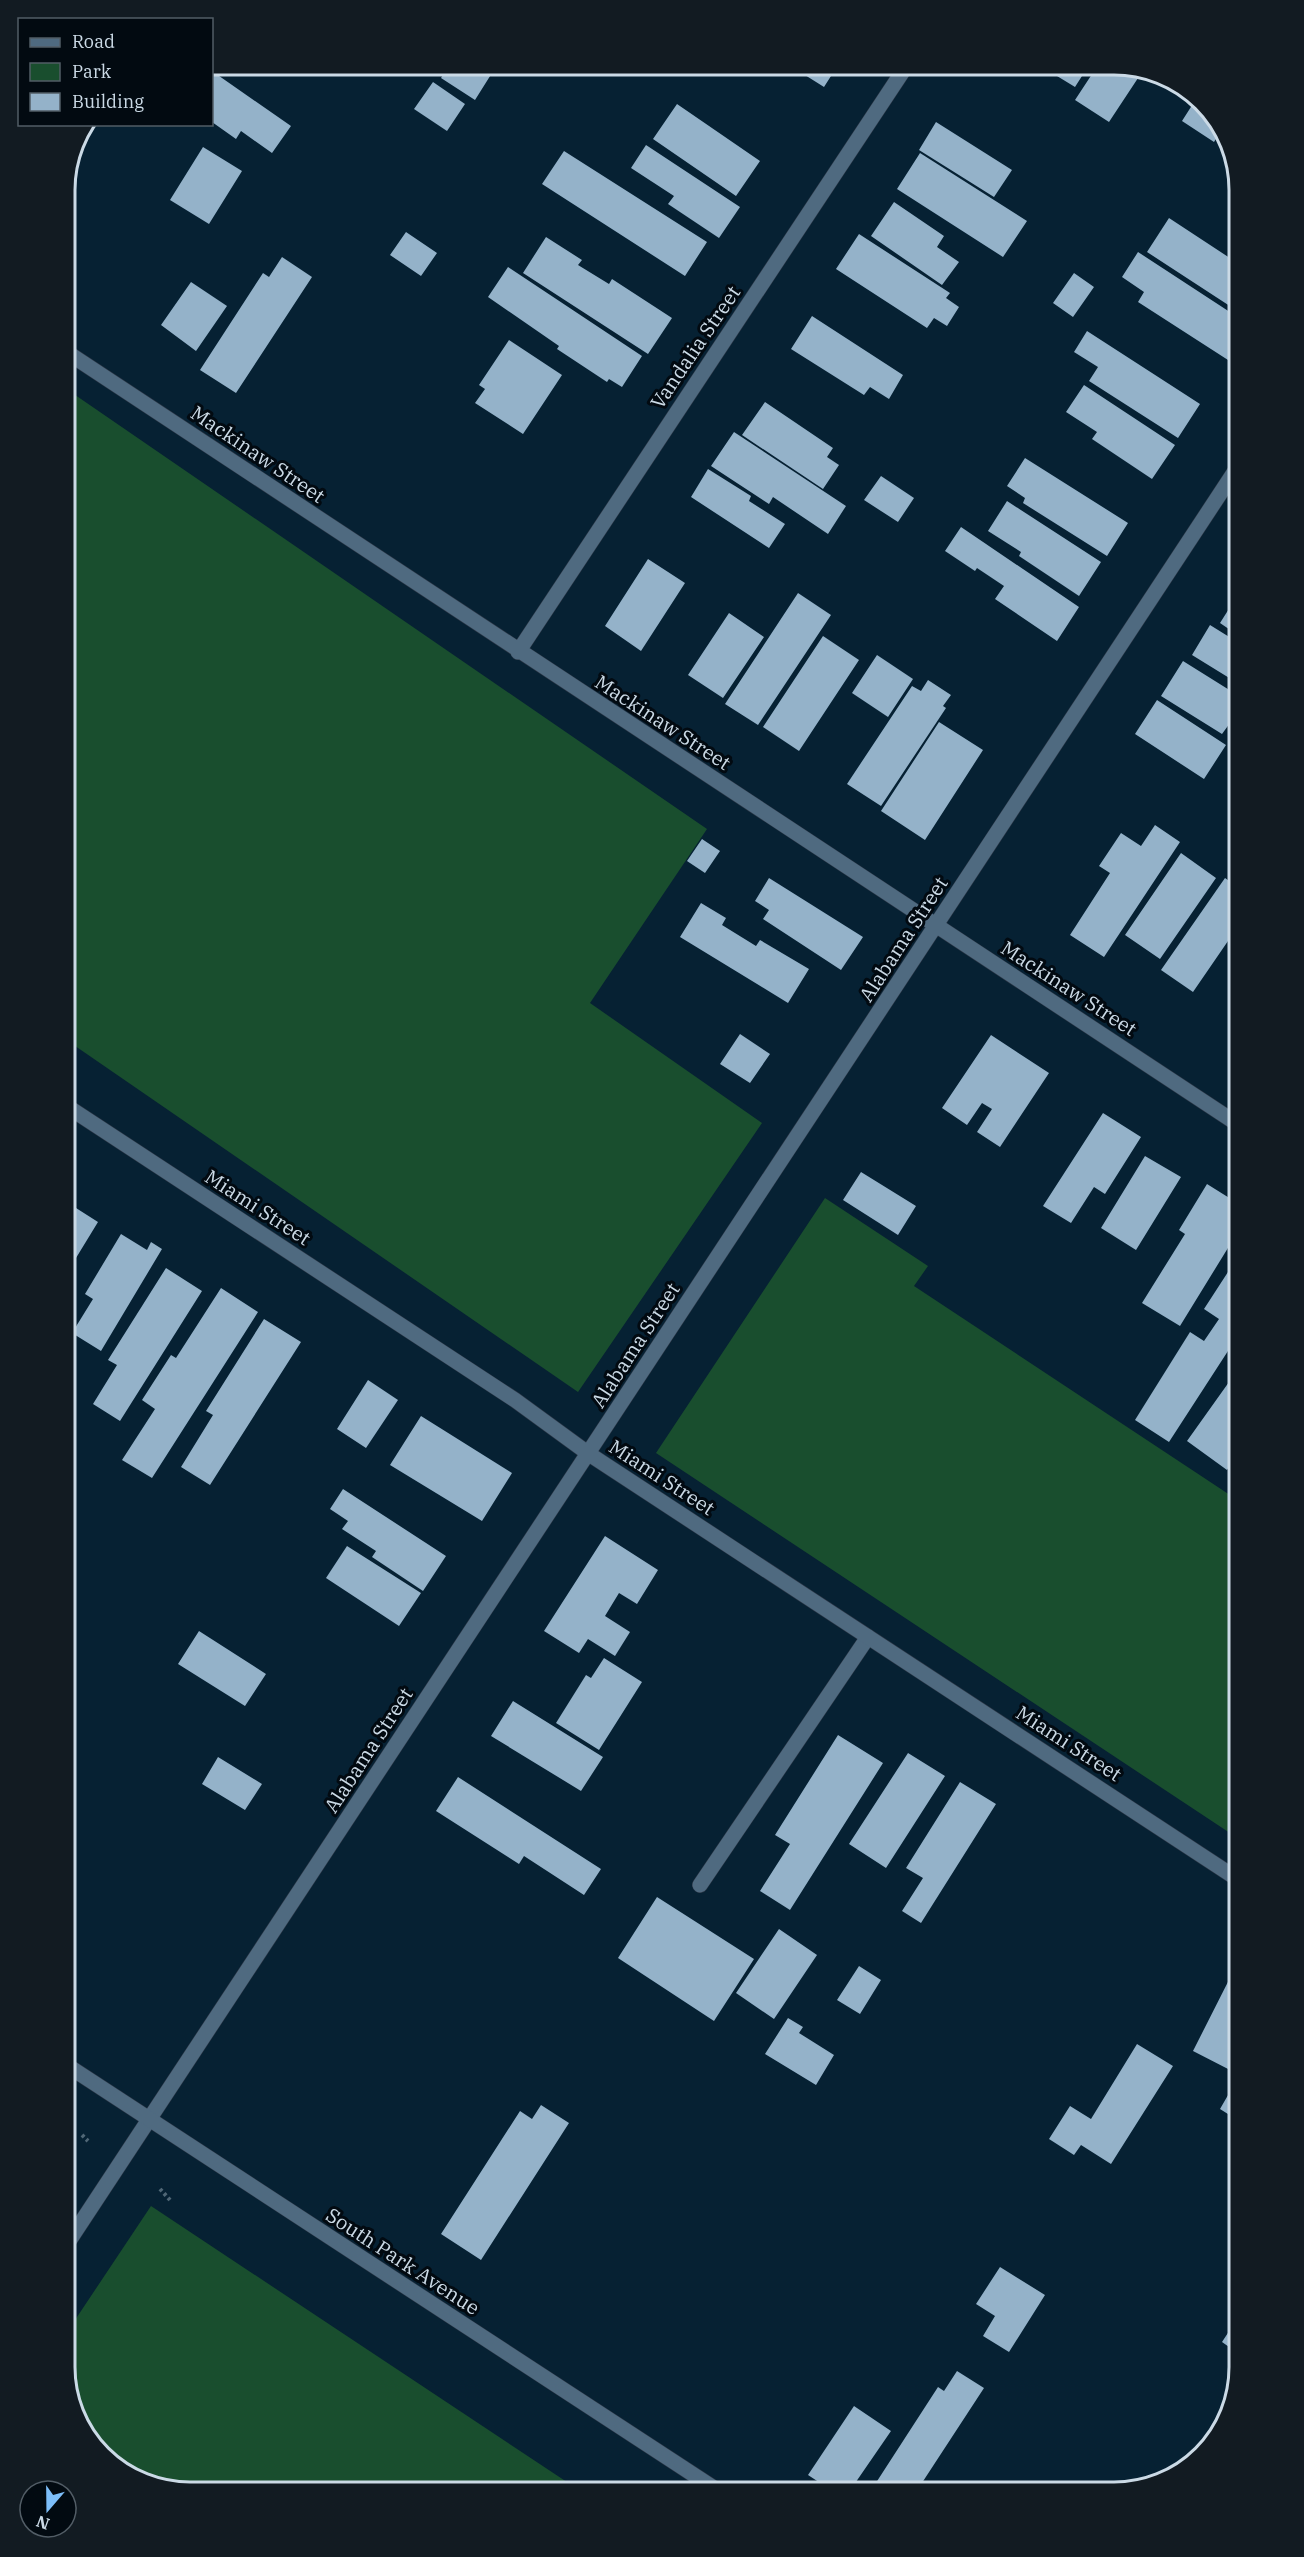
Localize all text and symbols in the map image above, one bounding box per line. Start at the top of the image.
legend [18,18,213,126]
text: Road [72,30,115,53]
text: Park [72,60,112,83]
text: Building [72,90,144,113]
street label: Vandalia Street [644,280,746,414]
street label: Mackinaw Street [186,399,330,509]
street label: Mackinaw Street [590,668,736,776]
street label: Alabama Street [852,871,954,1007]
street label: Mackinaw Street [996,934,1142,1042]
street label: Miami Street [200,1163,316,1251]
street label: Alabama Street [584,1277,686,1413]
street label: Miami Street [604,1433,720,1521]
street label: Alabama Street [317,1682,419,1818]
street label: Miami Street [1011,1699,1127,1787]
street label: South Park Avenue [321,2201,485,2321]
north arrow [18,2479,78,2539]
text: N [34,2512,52,2535]

